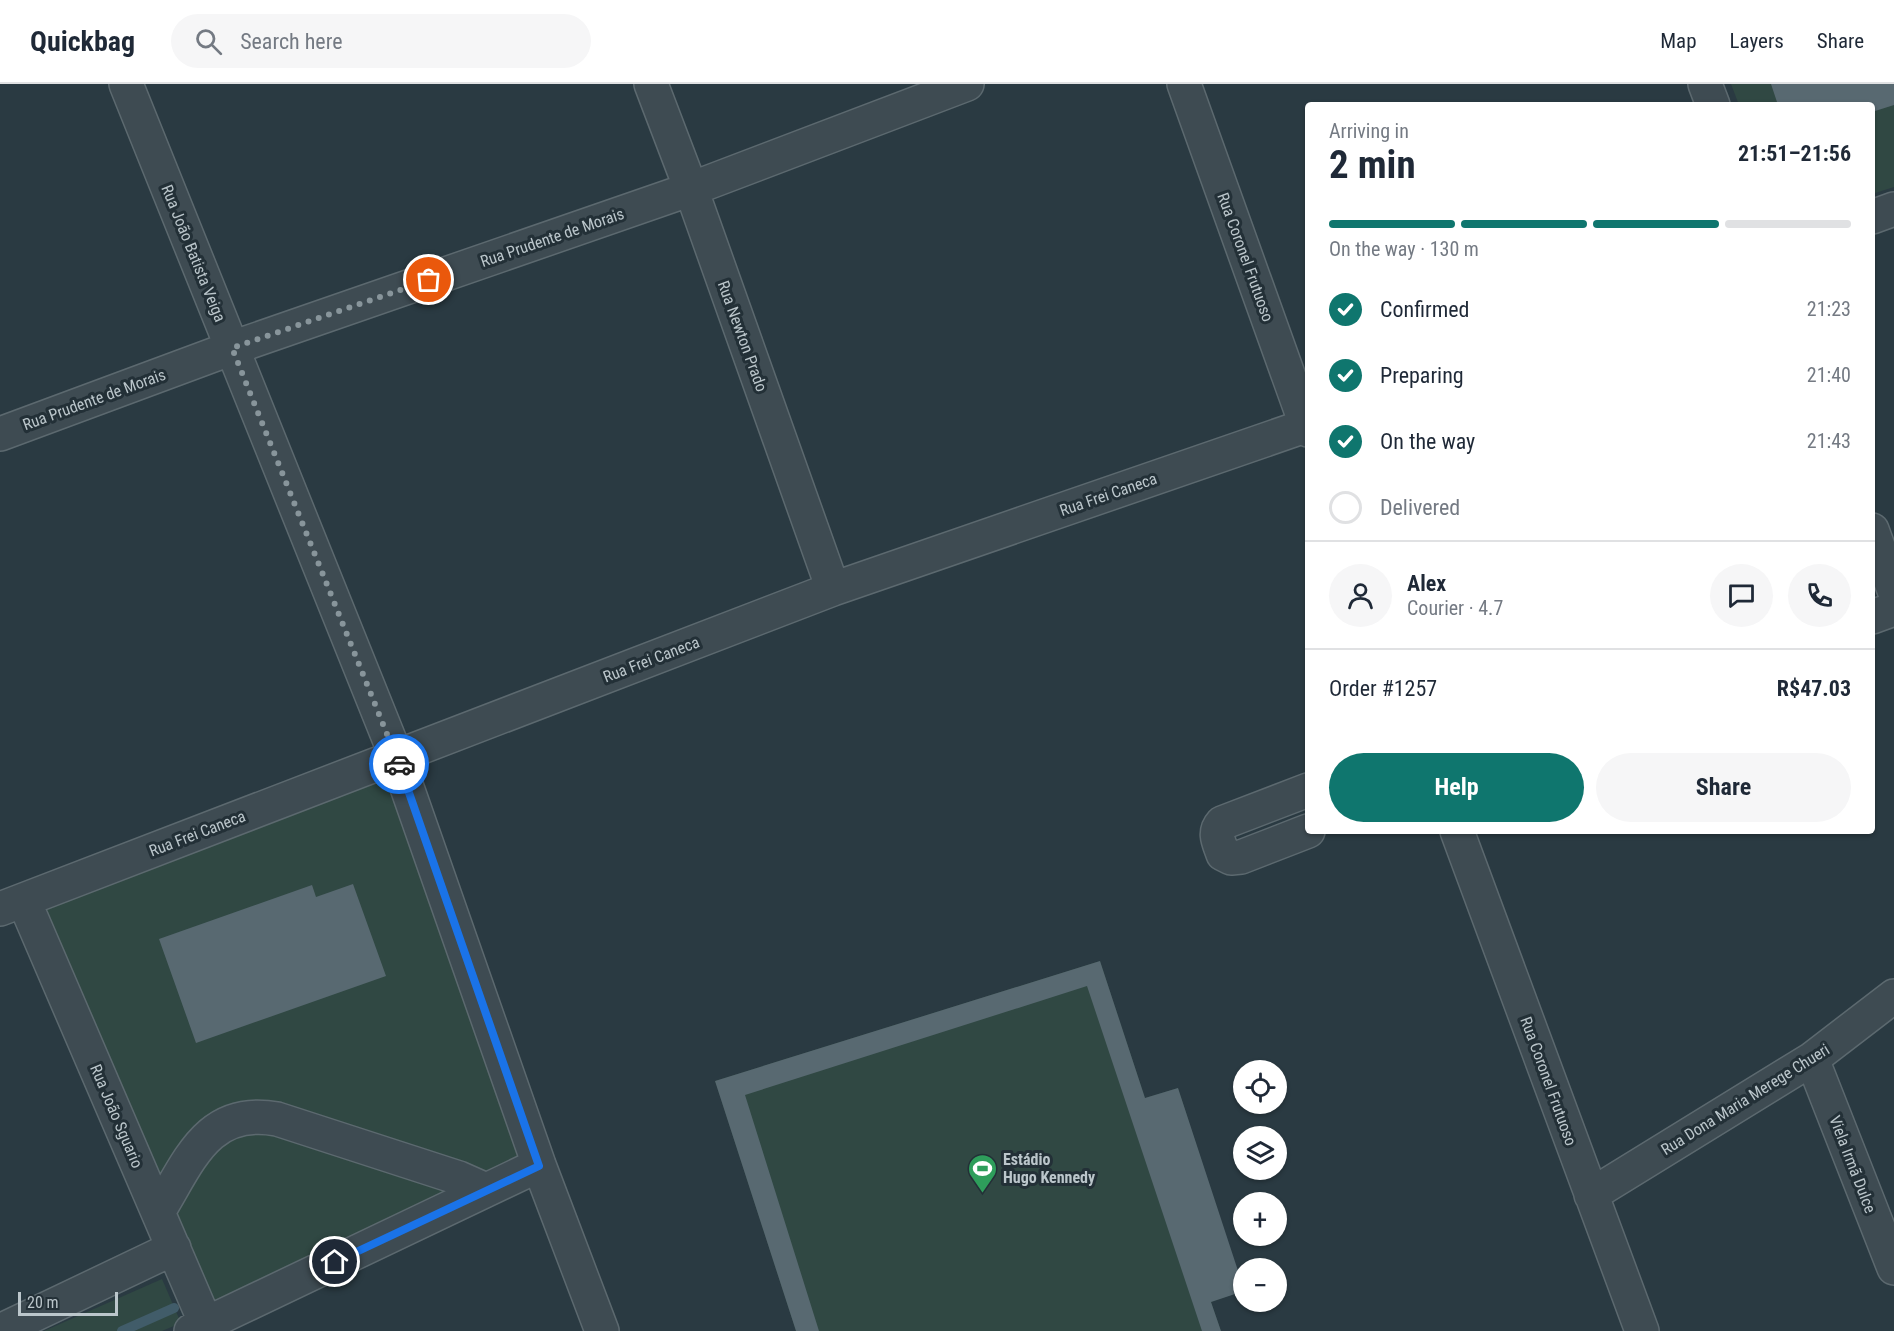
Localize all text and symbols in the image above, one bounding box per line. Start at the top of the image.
search box [171,14,591,68]
text: Quickbag [30,25,135,58]
icon: search [192,25,225,58]
text: Search here [240,29,342,54]
text: Map [1660,29,1697,53]
text: Layers [1730,29,1784,53]
text: Share [1817,29,1864,53]
text: Arriving in [1329,119,1409,143]
text: 21:51–21:56 [1738,141,1851,166]
text: 2 min [1329,142,1416,188]
street label: Rua João Batista Veiga [157,182,230,325]
street label: Rua Coronel Frutuoso [1213,190,1278,324]
street label: Rua Prudente de Morais [478,204,626,271]
text: On the way · 130 m [1329,237,1479,261]
pin [403,254,454,305]
icon: bag [412,263,445,296]
street label: Rua Newton Prado [714,278,771,394]
icon: check [1329,293,1362,326]
text: Confirmed [1380,297,1469,322]
text: 21:23 [1807,297,1851,321]
icon: check [1329,359,1362,392]
text: Preparing [1380,363,1464,388]
text: 21:40 [1807,363,1851,387]
street label: Rua Prudente de Morais [20,365,168,434]
icon: check [1329,425,1362,458]
text: On the way [1380,429,1475,454]
text: 21:43 [1807,429,1851,453]
street label: Rua Frei Caneca [1057,469,1159,520]
text: Delivered [1380,495,1460,520]
button: person [1329,564,1392,627]
button: chat [1710,564,1773,627]
button: phone [1788,564,1851,627]
text: Alex [1407,571,1446,596]
text: Courier · 4.7 [1407,596,1503,620]
street label: Rua Frei Caneca [600,632,702,687]
text: Order #1257 [1329,676,1437,701]
text: R$47.03 [1777,676,1851,701]
courier [369,734,429,794]
icon: car [383,748,416,781]
button: Help [1329,753,1584,822]
button: Share [1596,753,1851,822]
street label: Rua Frei Caneca [146,806,248,861]
street label: Rua Coronel Frutuoso [1516,1014,1581,1148]
street label: Rua Dona Maria Merege Chueri [1658,1040,1833,1159]
map controls [1233,1060,1287,1312]
button: locate [1233,1060,1287,1114]
street label: Rua João Sguario [86,1061,147,1171]
street label: Viela Irmã Dulce [1825,1113,1880,1216]
button: layers [1233,1126,1287,1180]
place label: Estádio Hugo Kennedy [1003,1150,1095,1187]
sports icon: Estádio Hugo Kennedy [966,1152,998,1194]
button: + [1233,1192,1287,1246]
pin [309,1236,360,1287]
icon: home [318,1245,351,1278]
button: − [1233,1258,1287,1312]
scale bar [18,1289,118,1316]
text: 20 m [27,1293,59,1312]

